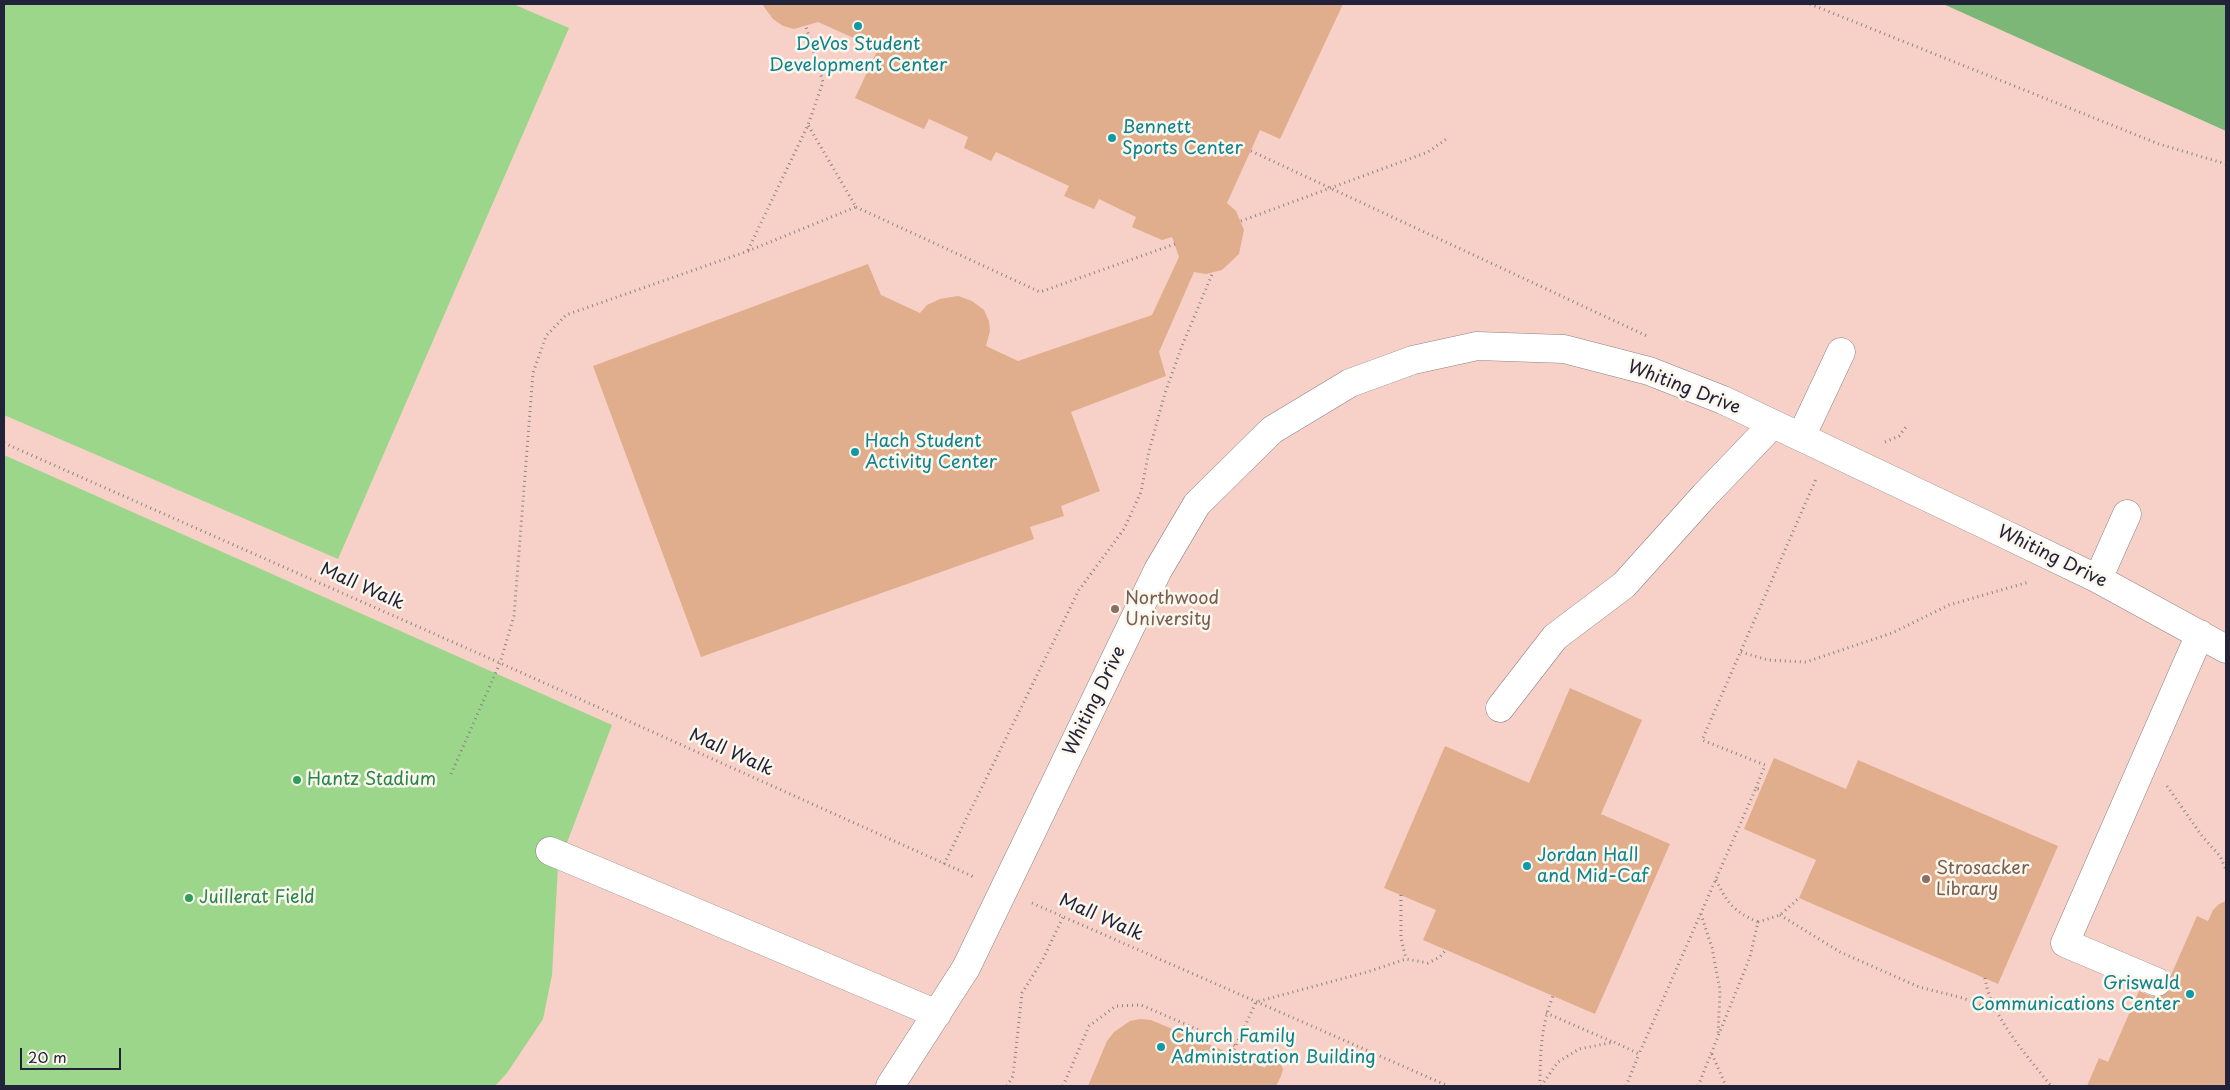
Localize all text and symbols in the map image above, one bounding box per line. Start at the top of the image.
marker: DeVos Student Development Center [852,20,864,32]
place label: DeVos Student Development Center [769,34,947,76]
place label: Bennett Sports Center [1122,117,1243,160]
marker: Bennett Sports Center [1106,132,1118,144]
street label: Whiting Drive [1625,357,1743,419]
place label: Hach Student Activity Center [865,431,997,474]
marker: Hach Student Activity Center [849,446,861,458]
street label: Whiting Drive [1994,521,2110,593]
street label: Mall Walk [317,559,407,615]
place label: Northwood University [1125,588,1219,630]
marker: Northwood University [1109,603,1121,615]
street label: Whiting Drive [1059,643,1131,759]
street label: Mall Walk [686,725,776,781]
place label: Hantz Stadium [307,769,436,791]
marker: Hantz Stadium [291,774,303,786]
place label: Jordan Hall and Mid-Caf [1537,845,1648,888]
place label: Strosacker Library [1936,858,2029,901]
marker: Jordan Hall and Mid-Caf [1521,860,1533,872]
marker: Strosacker Library [1920,873,1932,885]
place label: Juillerat Field [199,887,315,909]
street label: Mall Walk [1056,890,1146,946]
marker: Juillerat Field [183,892,195,904]
place label: Griswald Communications Center [1971,973,2180,1016]
marker: Griswald Communications Center [2184,988,2196,1000]
place label: Church Family Administration Building [1171,1026,1376,1068]
scale bar [22,1038,124,1070]
marker: Church Family Administration Building [1155,1041,1167,1053]
text: 20 m [28,1045,67,1068]

